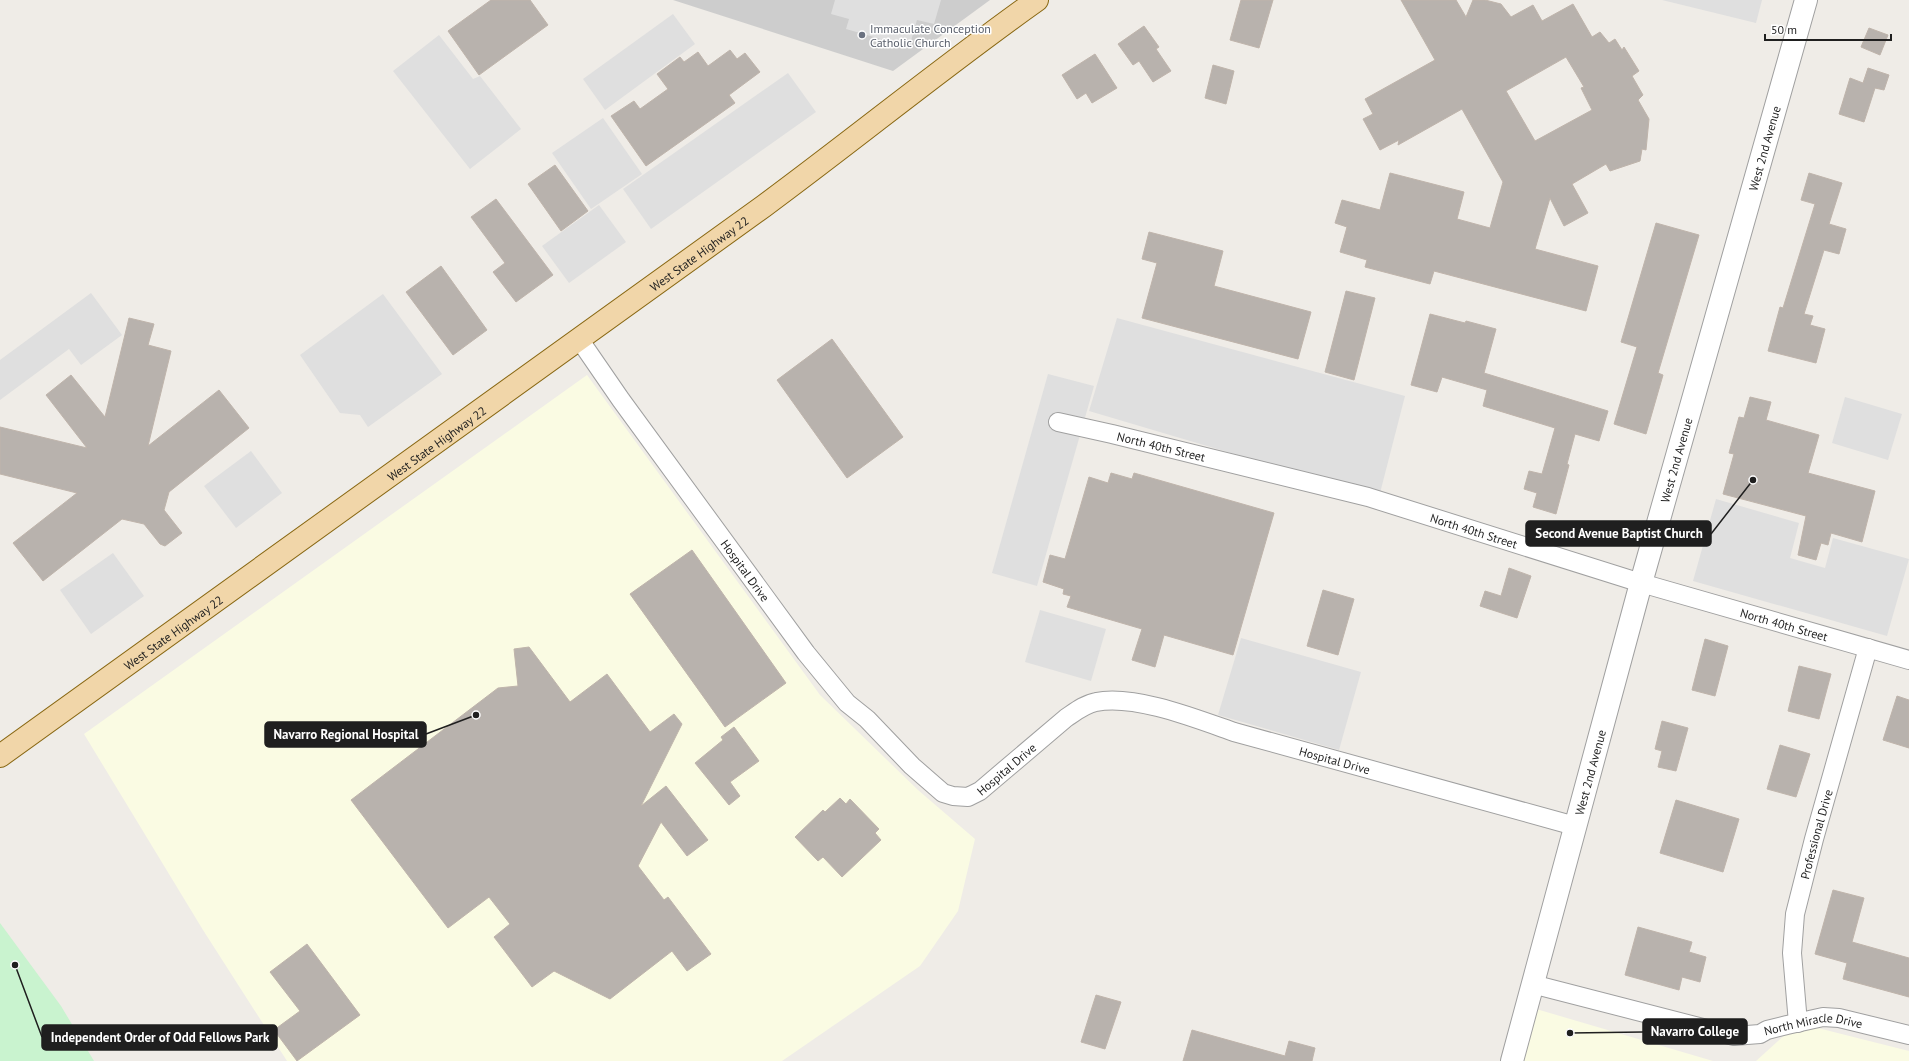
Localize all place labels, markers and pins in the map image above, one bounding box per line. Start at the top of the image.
place label: Immaculate Conception Catholic Church [870,21,991,50]
marker: Immaculate Conception Catholic Church [857,30,867,40]
callout: Second Avenue Baptist Church [1526,521,1711,546]
callout: Navarro Regional Hospital [265,722,426,747]
callout: Navarro College [1643,1019,1747,1044]
callout: Independent Order of Odd Fellows Park [42,1025,277,1050]

